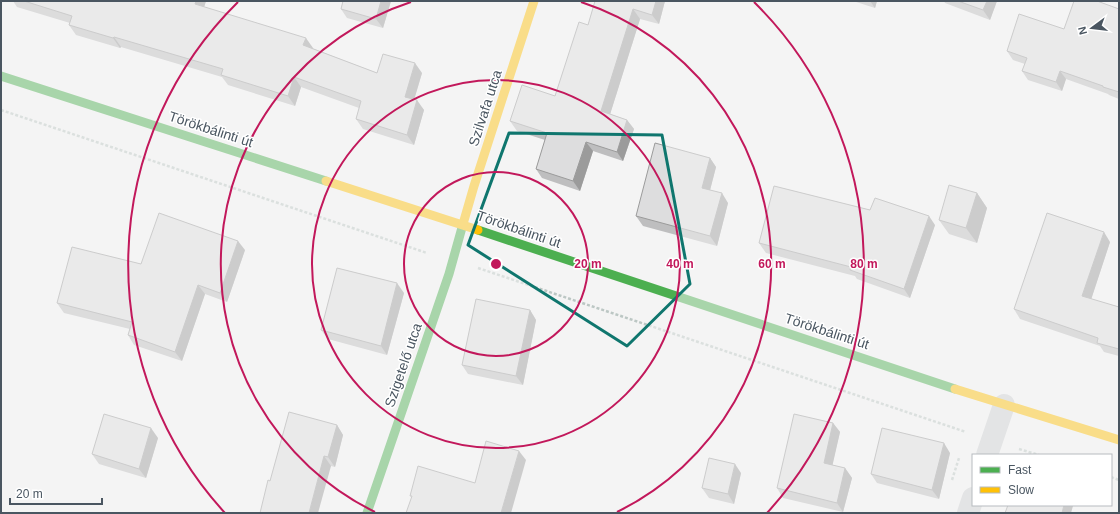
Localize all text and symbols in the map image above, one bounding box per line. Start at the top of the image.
north arrow [1072,8,1112,48]
text: N [1076,25,1089,36]
street label: Szilvafa utca [465,68,505,148]
street label: Törökbálinti út [167,108,255,150]
street label: Törökbálinti út [475,207,563,251]
centre of rings [489,257,503,271]
text: 20 m [574,257,602,271]
text: 40 m [666,257,694,271]
text: 60 m [758,257,786,271]
text: 80 m [850,257,878,271]
street label: Törökbálinti út [783,310,871,352]
street label: Szigetelő utca [381,321,425,409]
legend [972,454,1112,506]
text: Fast [1008,463,1032,477]
scale bar [10,480,102,506]
text: Slow [1008,483,1034,497]
text: 20 m [16,487,43,501]

